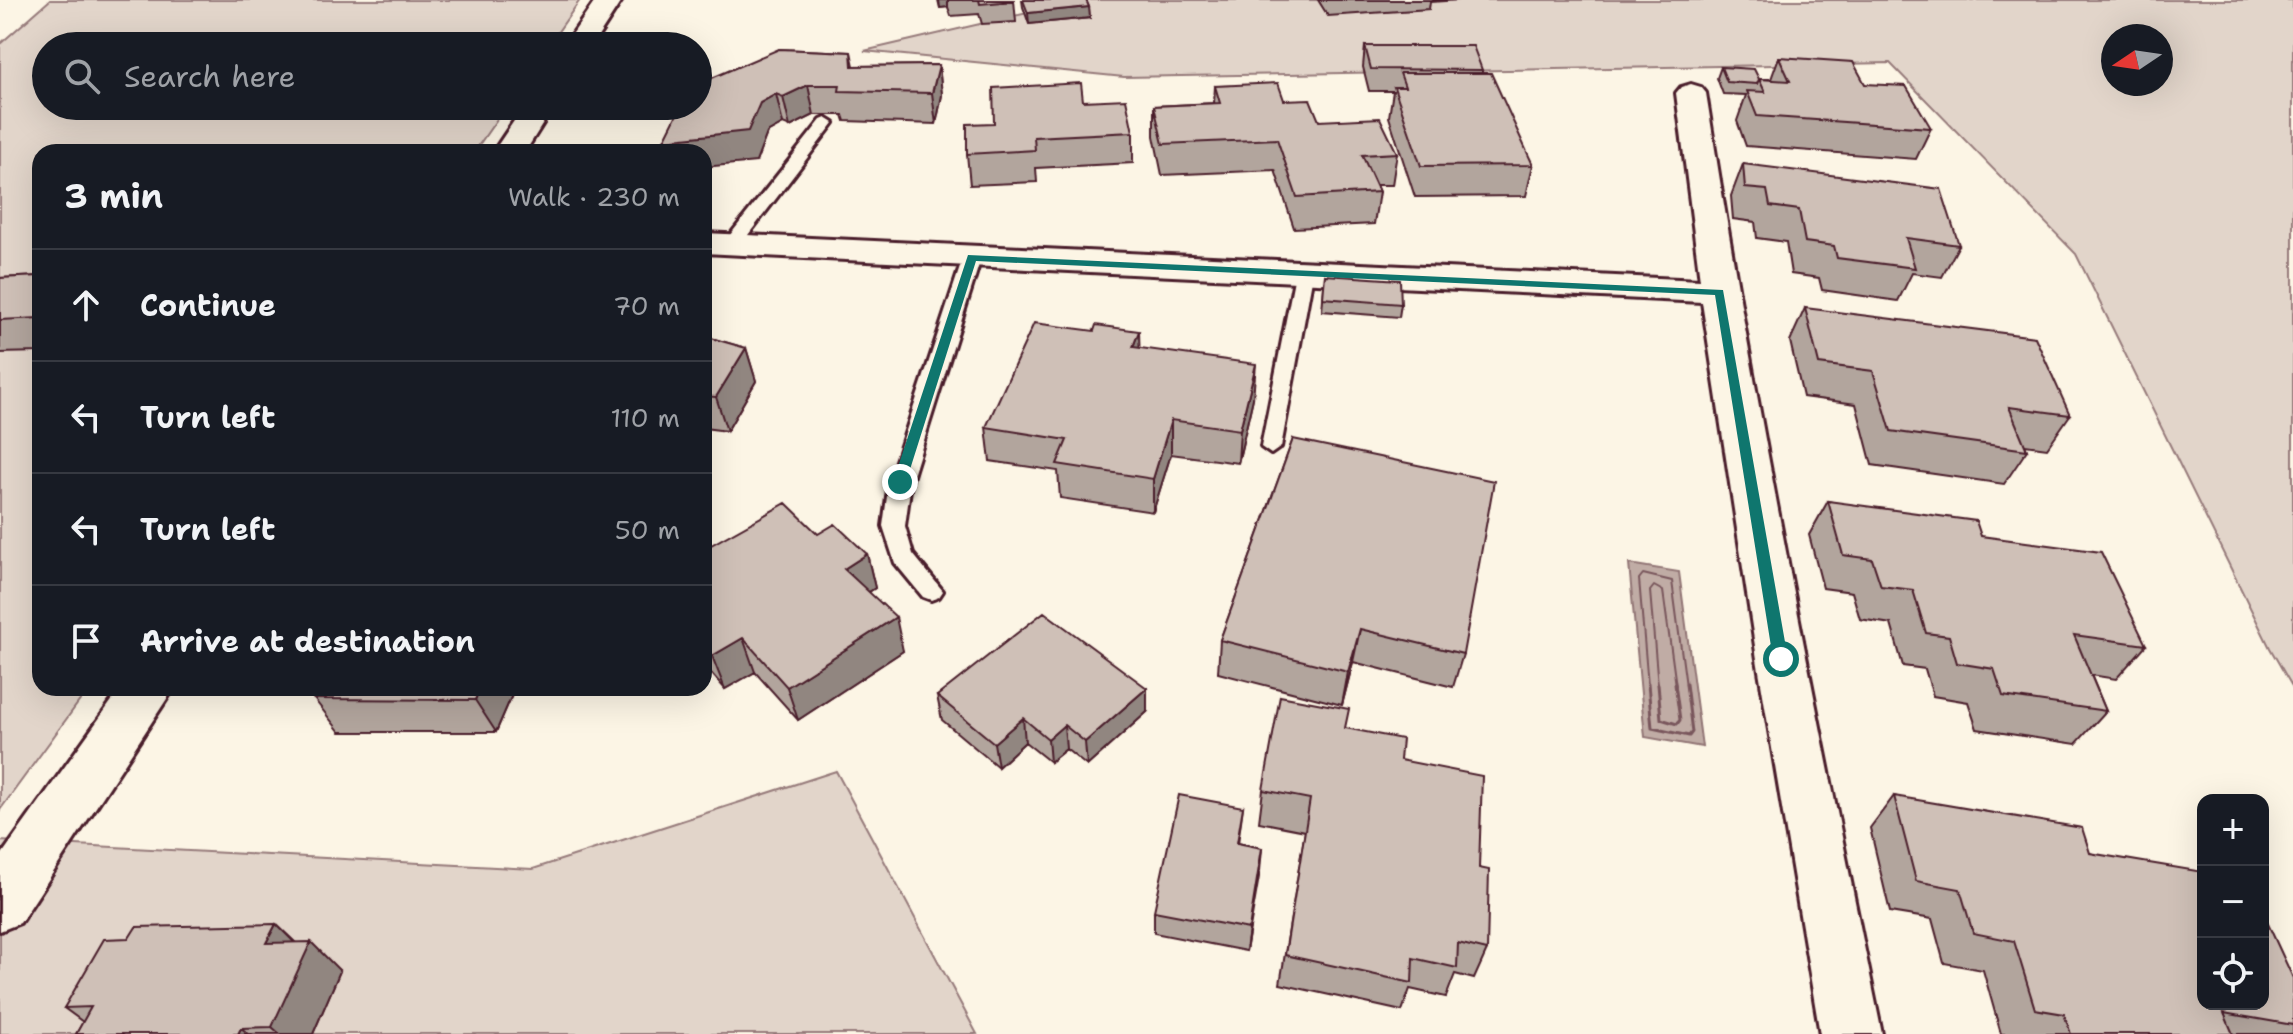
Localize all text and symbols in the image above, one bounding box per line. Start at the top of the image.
north arrow [2101,24,2173,96]
search box [32,32,712,120]
icon: search [60,54,104,98]
text: Search here [124,56,295,97]
text: 3 min [64,173,163,219]
text: Walk · 230 m [508,179,680,214]
icon: ahead [64,283,108,327]
text: Continue [140,285,276,326]
text: 70 m [613,288,680,323]
icon: left [64,395,108,439]
text: Turn left [140,397,275,438]
text: 110 m [610,400,680,435]
route end [882,464,918,500]
icon: left [64,507,108,551]
text: Turn left [140,509,275,550]
text: 50 m [615,512,680,547]
icon: arrive [64,619,108,663]
text: Arrive at destination [140,621,475,662]
route start [1763,641,1799,677]
map controls [2197,794,2269,1010]
button: + [2197,794,2269,866]
button: − [2197,866,2269,938]
button: locate [2197,938,2269,1010]

